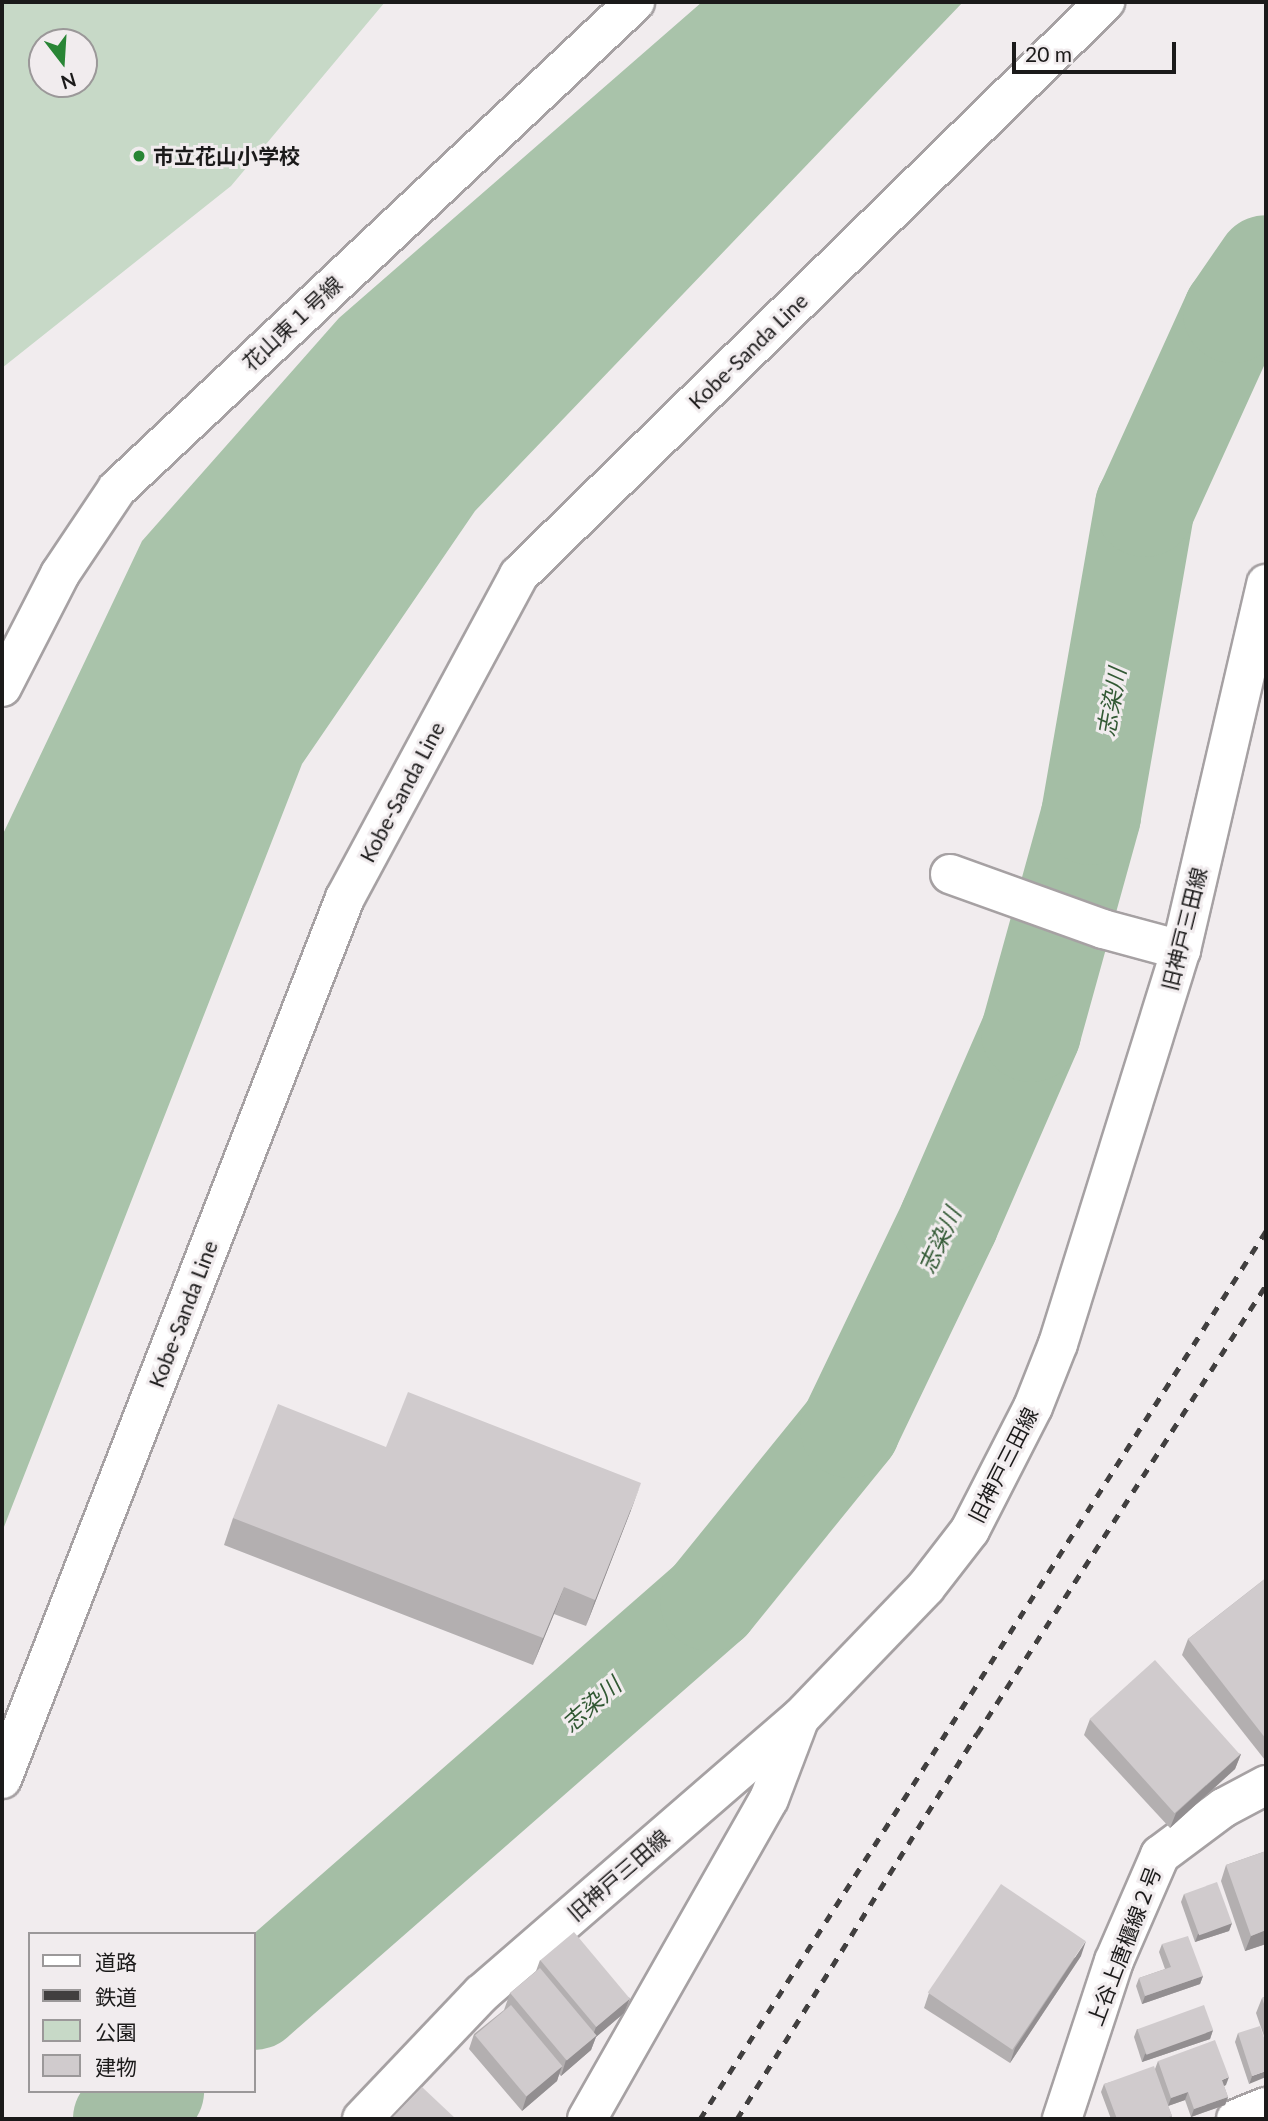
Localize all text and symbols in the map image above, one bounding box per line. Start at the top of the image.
north arrow [28,28,98,98]
scale bar [1016,28,1180,72]
text: 20 m [1025,41,1072,66]
text: N [58,69,79,95]
place label: 市立花山小学校 [153,143,300,169]
marker: 市立花山小学校 [131,148,147,164]
street label: 花山東１号線 [237,271,347,375]
street label: Kobe-Sanda Line [683,288,813,414]
water label: 志染川 [1091,666,1131,738]
street label: Kobe-Sanda Line [354,718,450,866]
street label: 旧神戸三田線 [1157,865,1211,993]
water label: 志染川 [912,1203,966,1277]
street label: Kobe-Sanda Line [143,1237,223,1391]
street label: 旧神戸三田線 [963,1403,1043,1527]
water label: 志染川 [556,1671,626,1737]
street label: 旧神戸三田線 [562,1824,674,1926]
street label: 上谷上唐櫃線２号 [1082,1863,1166,2029]
legend [28,1932,256,2093]
text: 道路 [95,1949,137,1974]
text: 鉄道 [95,1984,137,2009]
text: 公園 [95,2019,137,2044]
text: 建物 [95,2054,137,2079]

